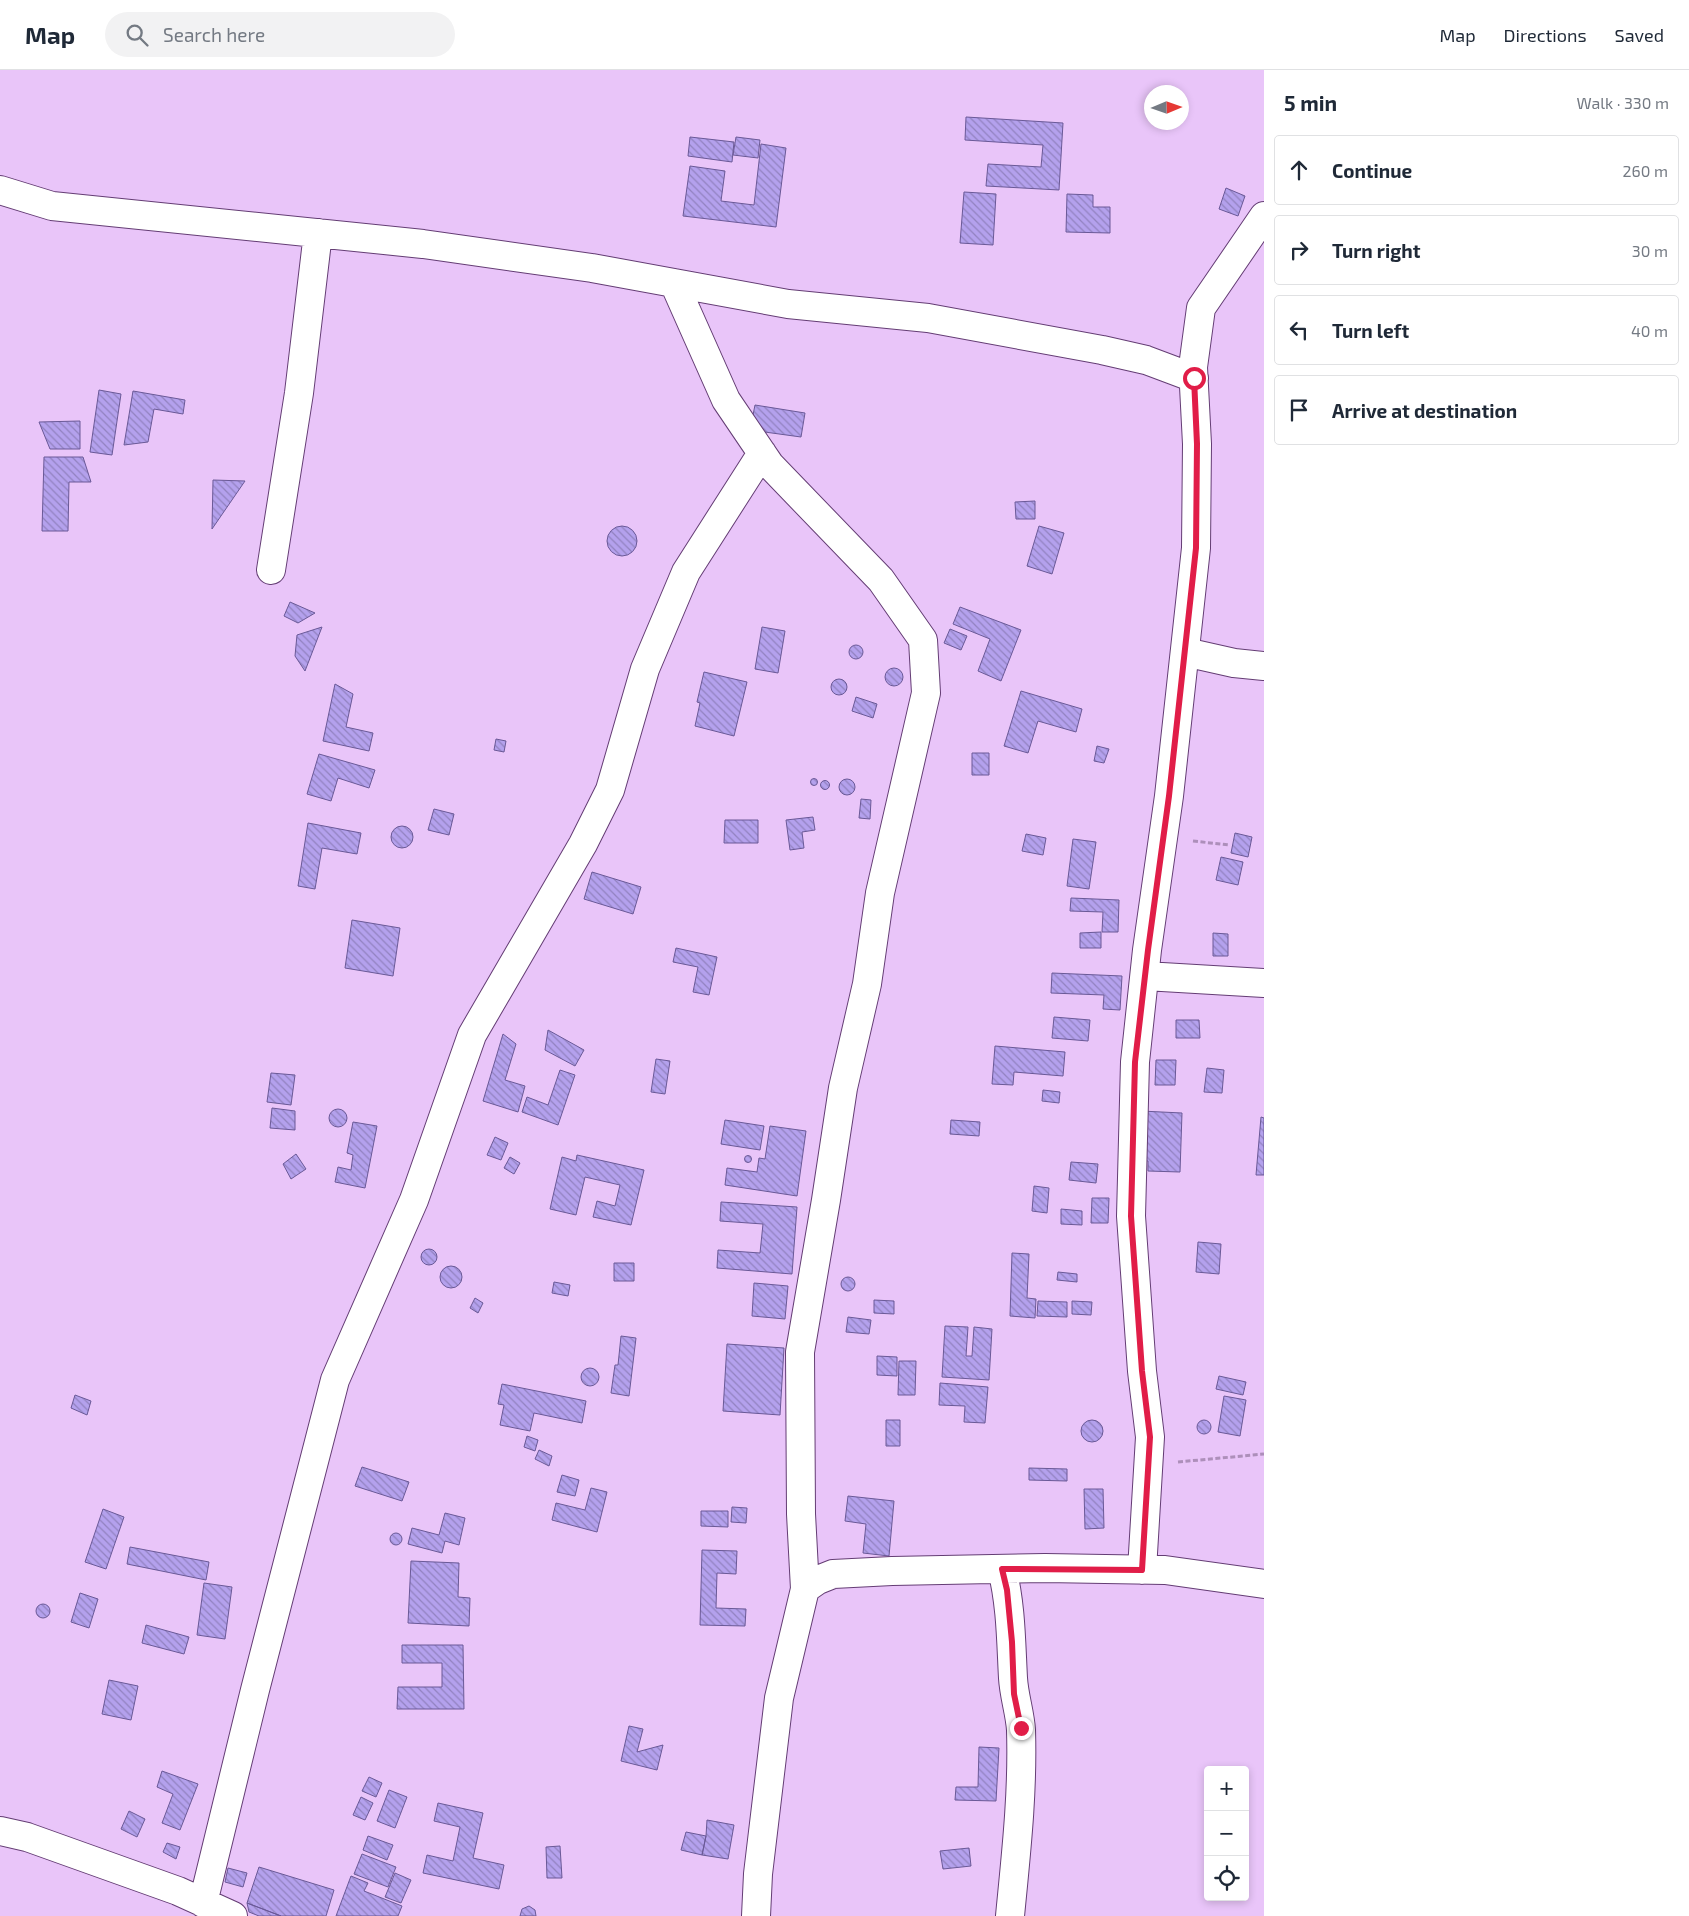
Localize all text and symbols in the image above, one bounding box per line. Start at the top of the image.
search box [105,12,455,57]
text: Map [25,20,75,49]
icon: search [123,21,151,49]
text: Search here [163,23,265,46]
text: Map [1439,24,1476,46]
text: Directions [1504,24,1587,46]
text: Saved [1615,24,1664,46]
north arrow [1144,85,1189,130]
text: 5 min [1284,90,1337,115]
text: Walk · 330 m [1577,93,1669,112]
icon: ahead [1285,156,1313,184]
text: Continue [1332,159,1412,182]
text: 260 m [1623,161,1668,180]
icon: right [1285,236,1313,264]
text: Turn right [1332,239,1420,262]
text: 30 m [1632,241,1668,260]
icon: left [1285,316,1313,344]
text: Turn left [1332,319,1409,342]
text: 40 m [1631,321,1668,340]
route start [1183,367,1206,390]
icon: arrive [1285,396,1313,424]
text: Arrive at destination [1332,399,1517,422]
route end [1010,1717,1033,1740]
map controls [1204,1766,1249,1901]
button: + [1204,1766,1249,1811]
button: − [1204,1811,1249,1856]
button: locate [1204,1856,1249,1901]

